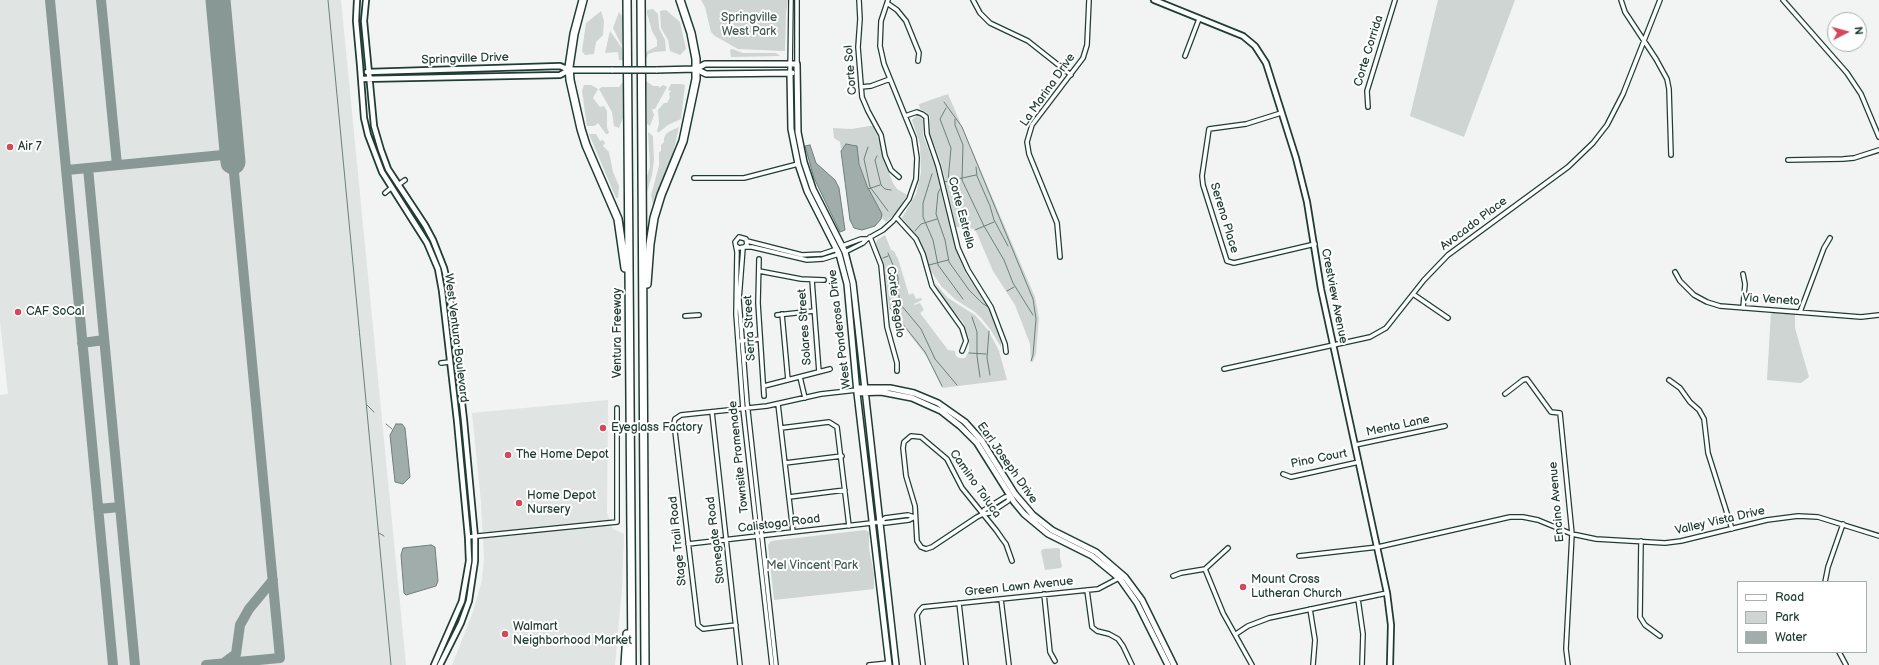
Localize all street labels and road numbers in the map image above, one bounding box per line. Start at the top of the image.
street label: Corte Corrida [1351,14,1387,88]
street label: Corte Sol [842,44,860,96]
street label: Springville Drive [421,50,509,68]
street label: La Marina Drive [1017,51,1079,129]
street label: Corte Estrella [944,175,978,251]
street label: Sereno Place [1206,181,1242,255]
street label: Avocado Place [1438,194,1510,254]
street label: Crestview Avenue [1318,247,1350,345]
street label: Corte Regalo [883,265,907,339]
street label: West Ponderosa Drive [826,269,854,389]
street label: West Ventura Boulevard [441,273,471,403]
street label: Ventura Freeway [611,288,625,378]
street label: Solares Street [795,288,815,366]
street label: Via Veneto [1742,291,1800,309]
street label: Serra Street [741,295,759,361]
street label: Townsite Promenade [726,400,752,514]
street label: Menta Lane [1365,412,1431,440]
street label: Earl Joseph Drive [974,420,1040,506]
street label: Pino Court [1290,446,1348,472]
street label: Camino Toluca [946,447,1004,521]
street label: Encino Avenue [1546,461,1568,543]
street label: Stage Trail Road [666,496,690,586]
street label: Stonegate Road [704,496,728,584]
street label: Valley Vista Drive [1674,504,1766,538]
street label: Calistoga Road [737,512,821,536]
street label: Green Lawn Avenue [964,574,1074,600]

